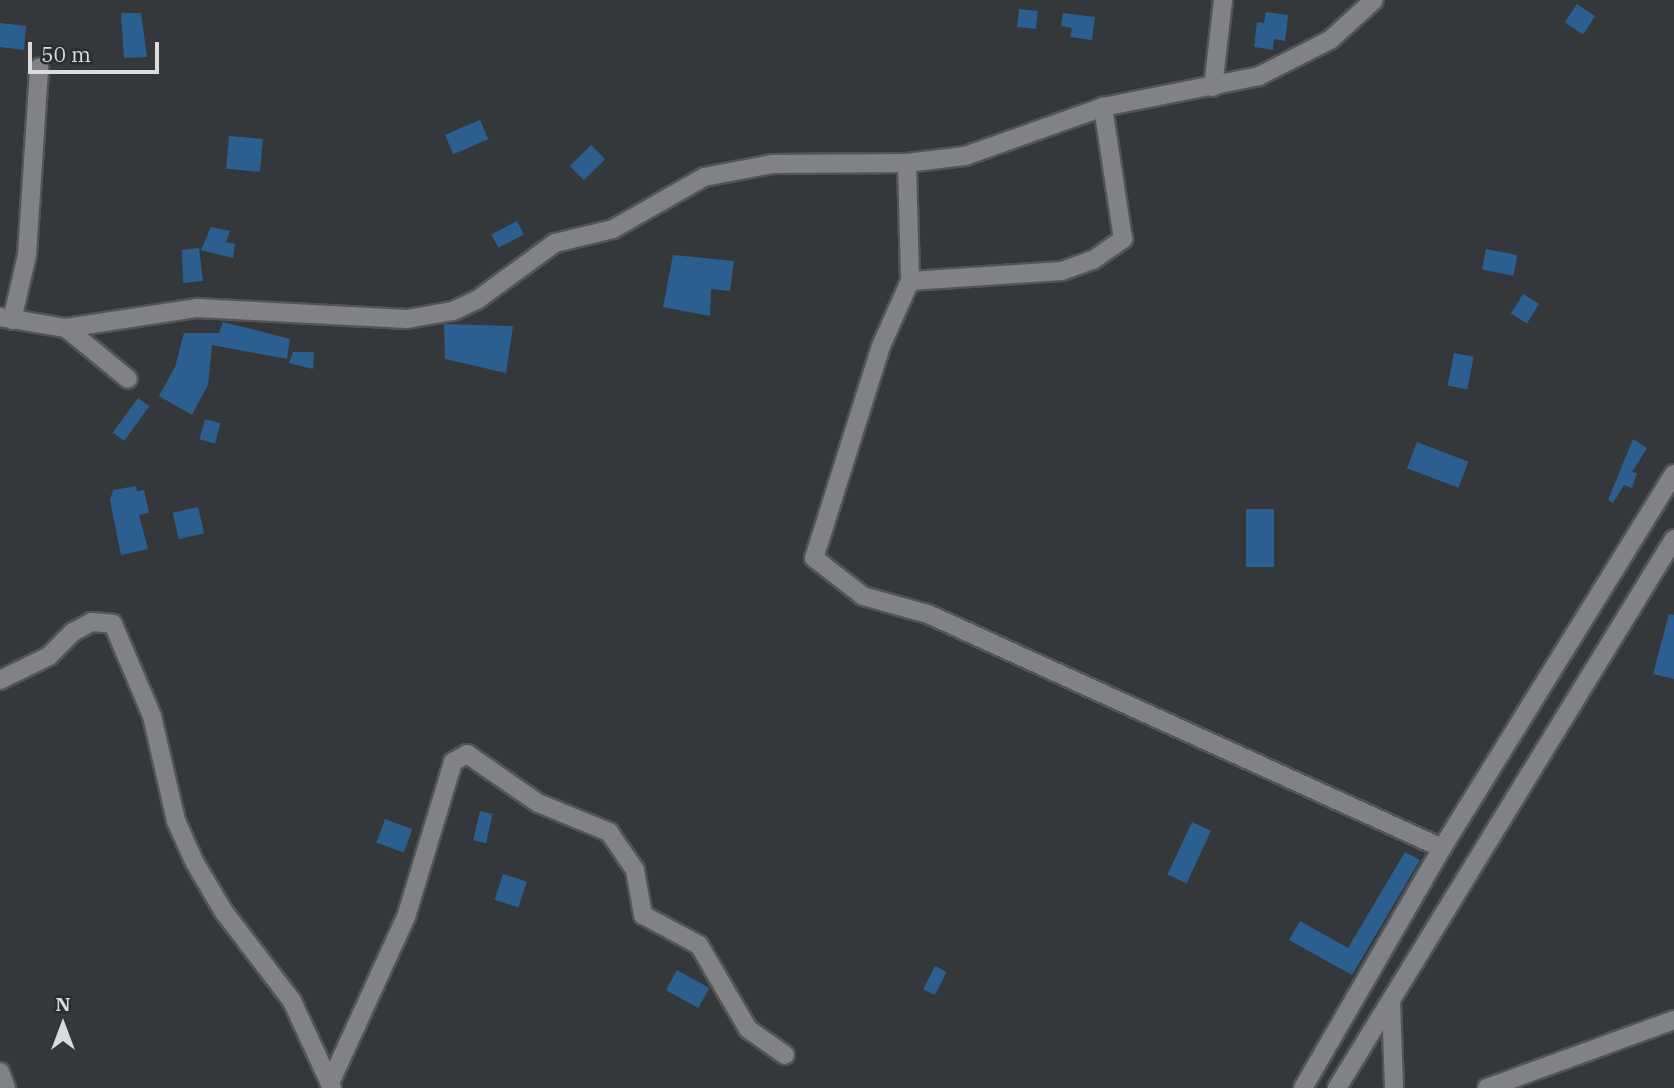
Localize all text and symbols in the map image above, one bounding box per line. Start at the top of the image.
scale bar [32,28,163,72]
text: 50 m [41,40,91,68]
north arrow [28,990,98,1060]
text: N [55,992,71,1016]

